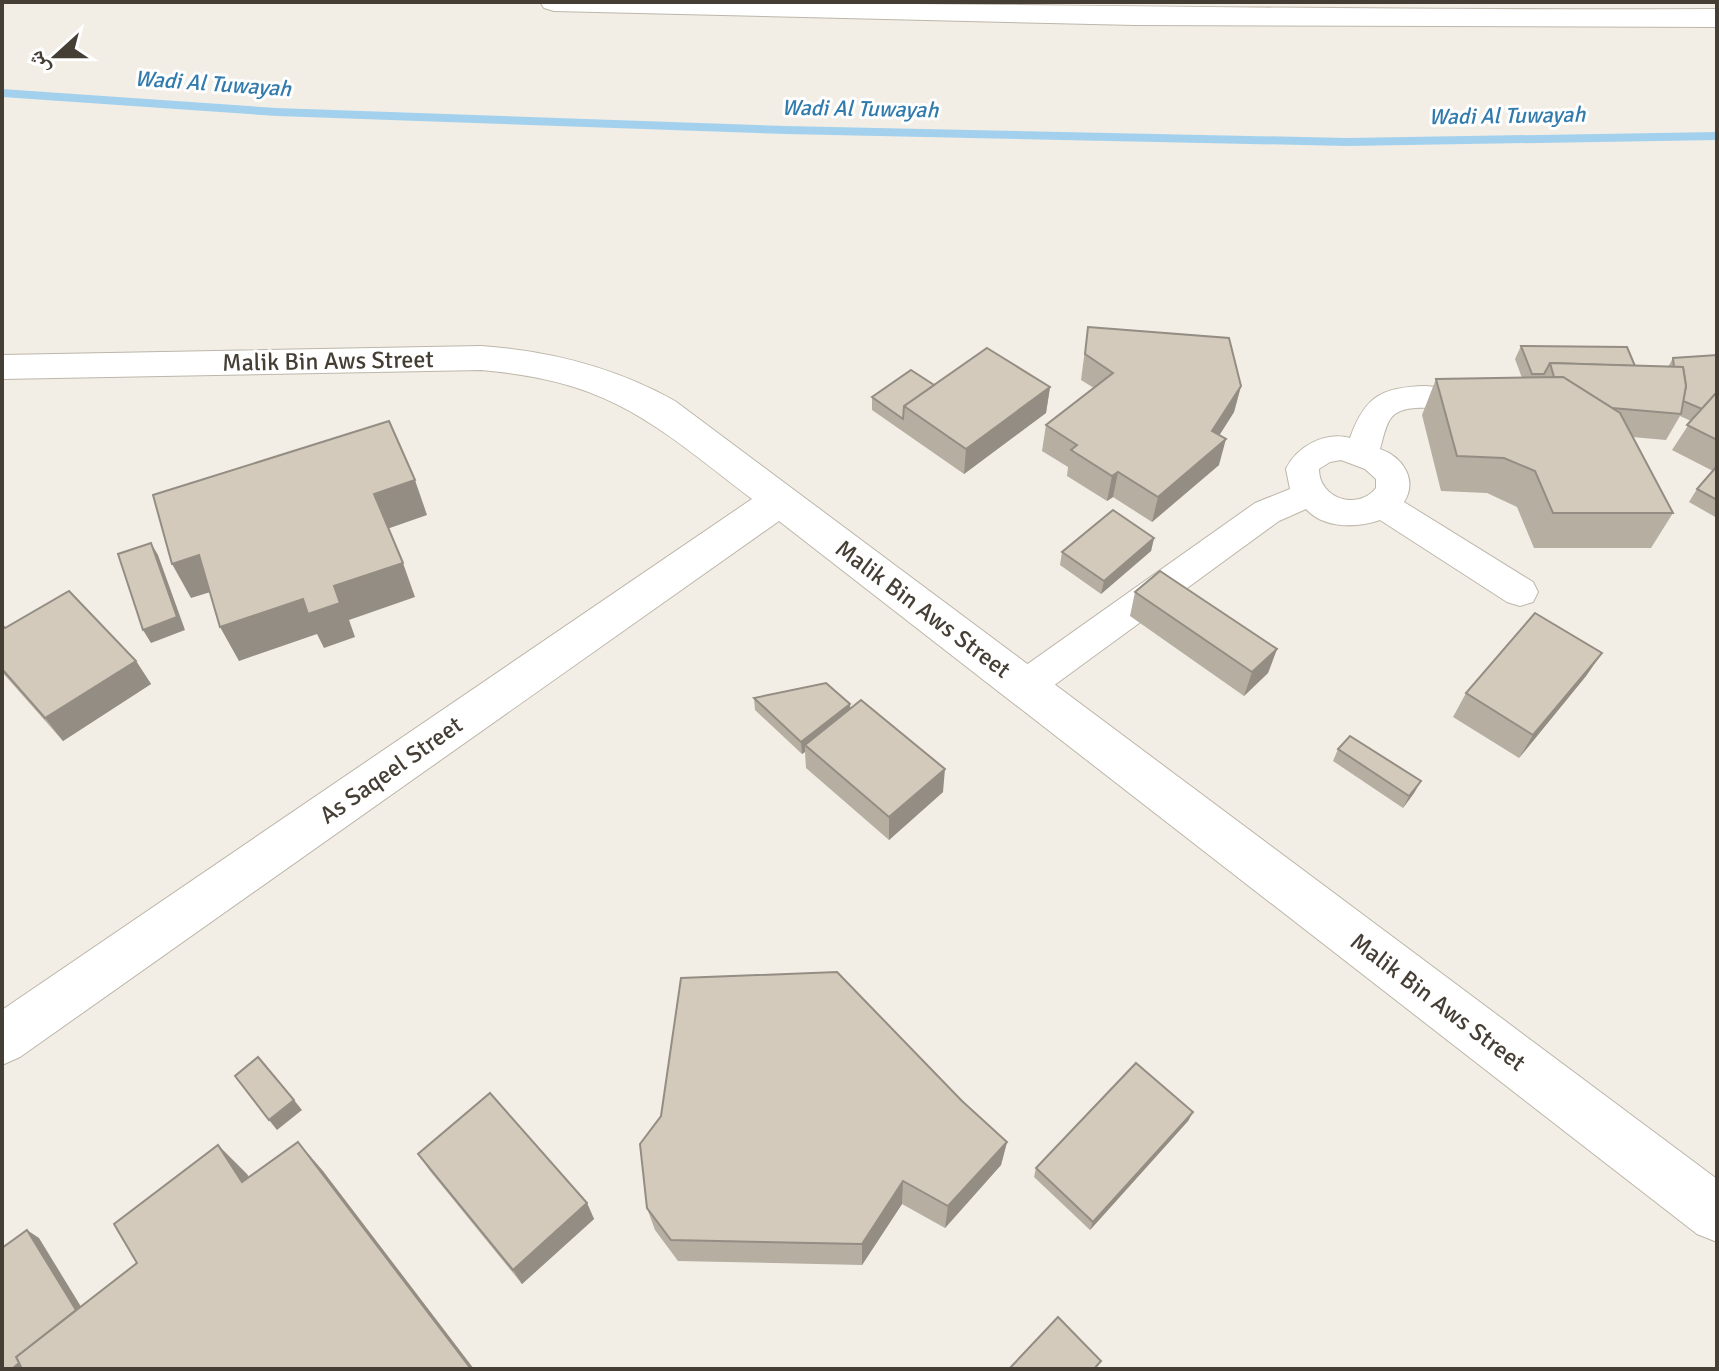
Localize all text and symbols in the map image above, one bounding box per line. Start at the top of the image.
north arrow [16,16,96,96]
text: ش [21,47,55,79]
water label: Wadi Al Tuwayah [134,65,293,102]
water label: Wadi Al Tuwayah [781,94,940,123]
water label: Wadi Al Tuwayah [1428,101,1587,130]
street label: Malik Bin Aws Street [222,344,434,378]
street label: Malik Bin Aws Street [829,533,1017,685]
street label: As Saqeel Street [314,710,468,830]
street label: Malik Bin Aws Street [1344,926,1532,1078]

